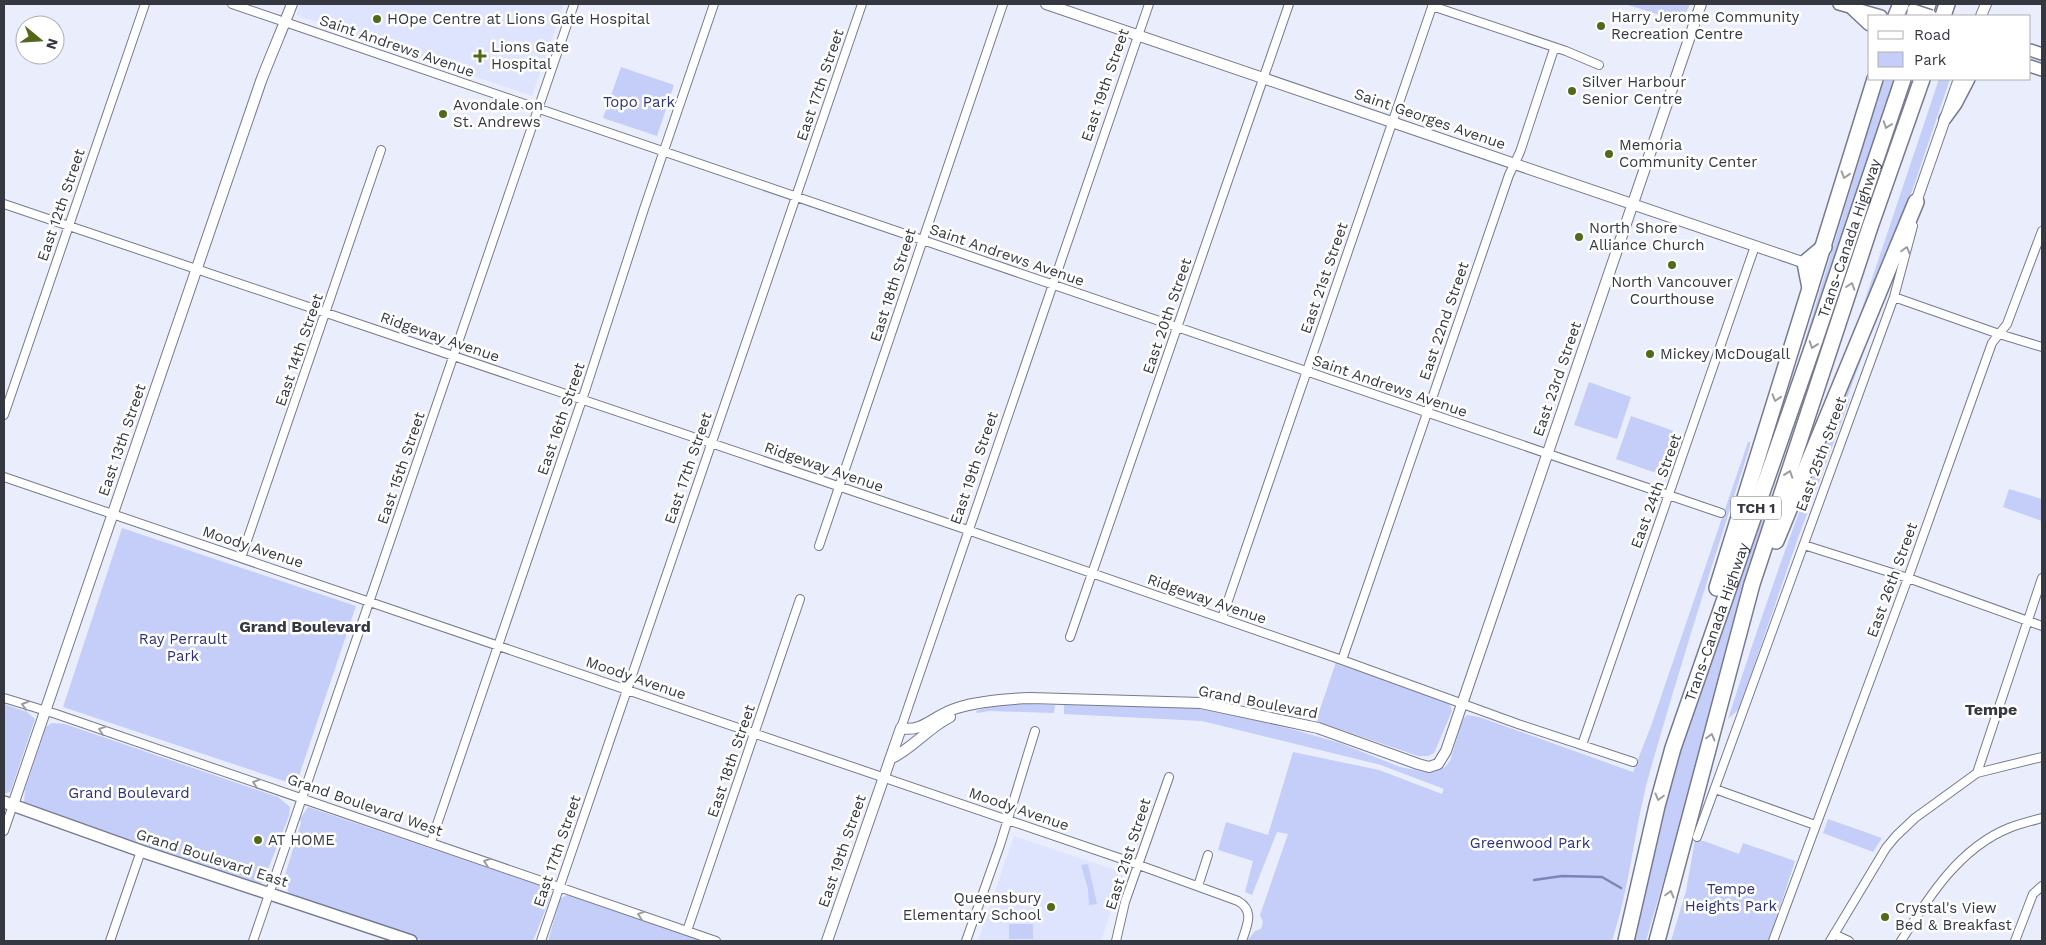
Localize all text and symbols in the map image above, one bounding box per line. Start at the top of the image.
place label: Harry Jerome Community Recreation Centre [1611,8,1799,43]
place label: HOpe Centre at Lions Gate Hospital [387,10,650,28]
street label: Saint Andrews Avenue [317,11,477,81]
marker: HOpe Centre at Lions Gate Hospital [371,13,383,25]
north arrow [15,15,65,65]
legend [1868,15,2031,80]
marker: Harry Jerome Community Recreation Centre [1595,20,1607,32]
street label: East 17th Street [792,26,848,143]
street label: East 19th Street [1077,26,1133,144]
text: Road [1914,26,1951,44]
text: N [43,37,62,51]
place label: Lions Gate Hospital [491,38,569,73]
marker: Lions Gate Hospital [473,49,487,63]
text: Park [1914,51,1947,69]
place label: Silver Harbour Senior Centre [1582,73,1686,108]
street label: Saint Georges Avenue [1352,85,1508,153]
marker: Silver Harbour Senior Centre [1566,85,1578,97]
park label: Topo Park [603,93,676,111]
place label: Avondale on St. Andrews [453,96,543,131]
marker: Avondale on St. Andrews [437,108,449,120]
one-way arrow [1883,120,1893,129]
place label: Memoria Community Center [1619,136,1757,171]
street label: East 12th Street [33,146,89,263]
marker: Memoria Community Center [1603,148,1615,160]
street label: Trans-Canada Highway [1814,156,1885,320]
one-way arrow [1841,171,1851,179]
street label: East 21st Street [1297,219,1352,336]
place label: North Shore Alliance Church [1589,219,1704,254]
street label: Saint Andrews Avenue [927,220,1087,290]
street label: East 18th Street [866,225,920,344]
marker: North Shore Alliance Church [1573,231,1585,243]
one-way arrow [1901,246,1911,254]
street label: East 20th Street [1139,255,1195,376]
street label: East 22nd Street [1415,259,1473,382]
marker: North Vancouver Courthouse [1666,259,1678,271]
place label: North Vancouver Courthouse [1611,273,1733,308]
one-way arrow [1845,283,1855,291]
street label: East 14th Street [271,291,327,409]
street label: Ridgeway Avenue [378,308,502,366]
street label: East 23rd Street [1529,318,1585,439]
one-way arrow [1809,341,1819,349]
place label: Mickey McDougall [1660,345,1790,363]
marker: Mickey McDougall [1644,348,1656,360]
street label: Saint Andrews Avenue [1310,351,1470,421]
street label: East 16th Street [533,360,589,478]
street label: East 13th Street [94,381,150,498]
one-way arrow [1771,394,1781,402]
street label: East 25th Street [1792,394,1850,514]
street label: East 15th Street [373,409,429,526]
street label: East 17th Street [660,409,716,526]
street label: East 19th Street [946,409,1002,527]
street label: East 24th Street [1627,431,1685,551]
street label: Ridgeway Avenue [762,438,886,496]
one-way arrow [1783,470,1793,479]
road number: TCH 1 [1731,496,1781,520]
street label: East 26th Street [1863,519,1921,640]
street label: Moody Avenue [200,522,306,572]
street label: Trans-Canada Highway [1681,540,1753,704]
street label: Ridgeway Avenue [1145,570,1269,628]
district label: Grand Boulevard [239,617,371,636]
park label: Ray Perrault Park [139,630,228,665]
street label: Moody Avenue [583,652,689,704]
street label: Grand Boulevard [1197,682,1319,722]
one-way arrow [21,700,29,710]
district label: Tempe [1965,700,2017,719]
street label: East 18th Street [703,702,759,820]
one-way arrow [98,726,107,736]
one-way arrow [1705,732,1716,741]
street label: Grand Boulevard West [285,770,446,840]
one-way arrow [252,778,261,788]
street label: Moody Avenue [966,783,1072,835]
park label: Grand Boulevard [68,784,190,802]
street label: East 17th Street [529,792,585,909]
street label: East 19th Street [814,792,870,910]
one-way arrow [1654,793,1665,802]
street label: East 21st Street [1101,795,1155,912]
street label: Grand Boulevard East [134,825,291,891]
place label: AT HOME [268,831,335,849]
marker: AT HOME [252,834,264,846]
park label: Greenwood Park [1470,834,1591,852]
one-way arrow [483,858,492,868]
park label: Tempe Heights Park [1685,880,1778,915]
place label: Queensbury Elementary School [903,889,1041,924]
one-way arrow [1664,890,1675,899]
place label: Crystal's View Bed & Breakfast [1895,899,2013,934]
marker: Queensbury Elementary School [1045,901,1057,913]
one-way arrow [637,911,645,921]
marker: Crystal's View Bed & Breakfast [1879,911,1891,923]

